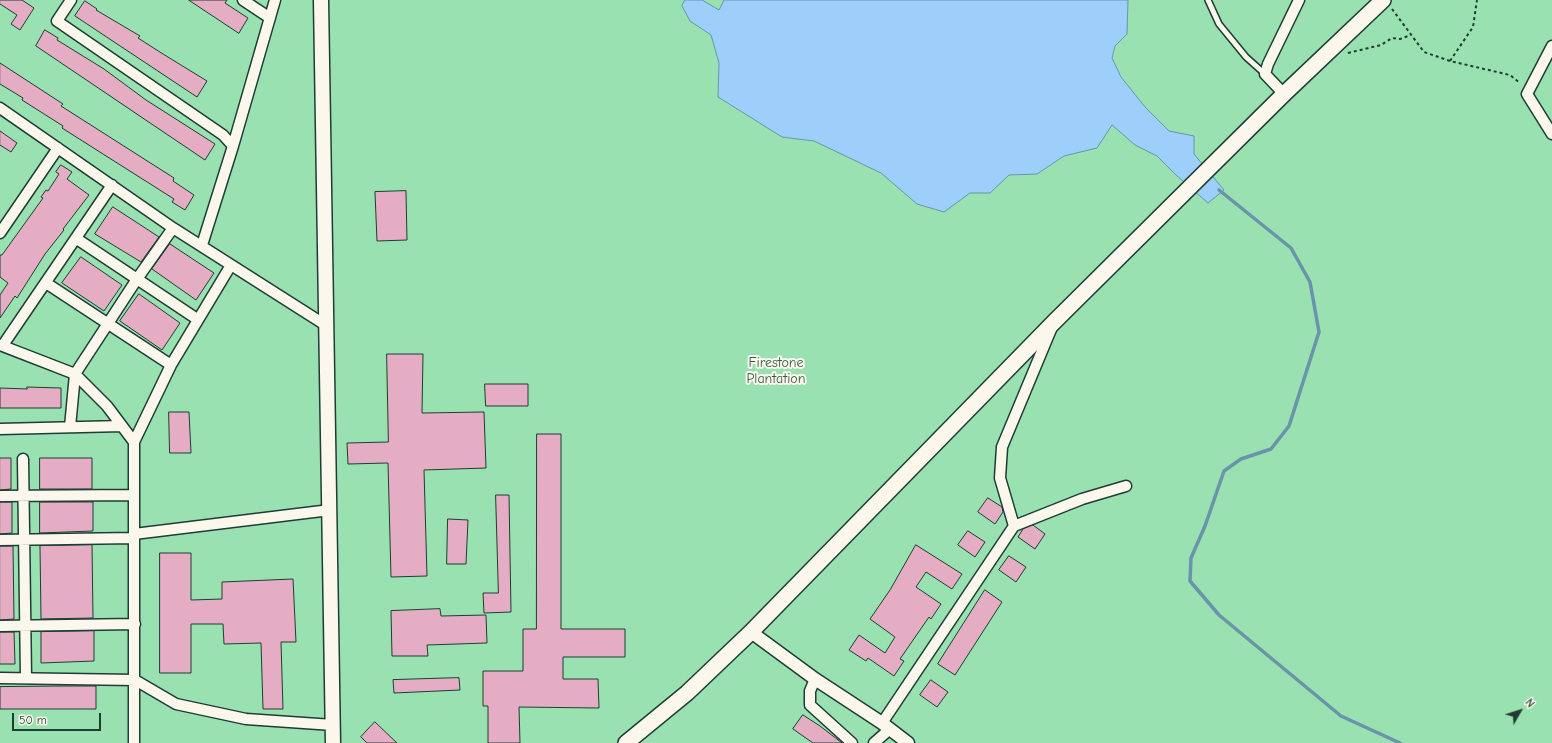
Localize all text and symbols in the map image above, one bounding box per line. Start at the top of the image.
park label: Firestone Plantation [746,355,806,388]
north arrow [1500,691,1540,731]
text: N [1522,696,1537,710]
scale bar [14,705,103,731]
text: 50 m [19,713,47,727]

